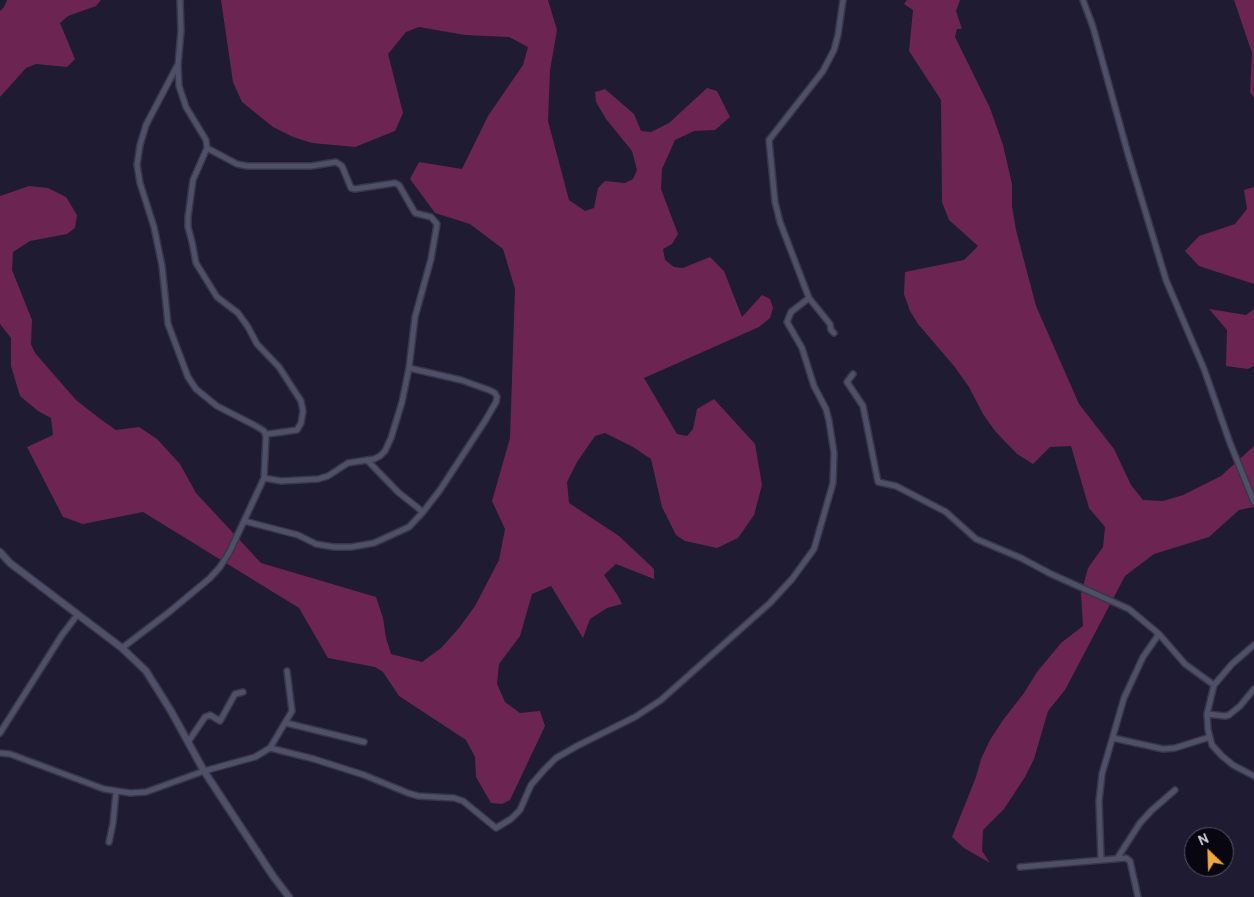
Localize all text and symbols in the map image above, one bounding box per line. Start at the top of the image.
north arrow [1184,827,1234,877]
text: N [1195,829,1211,849]

